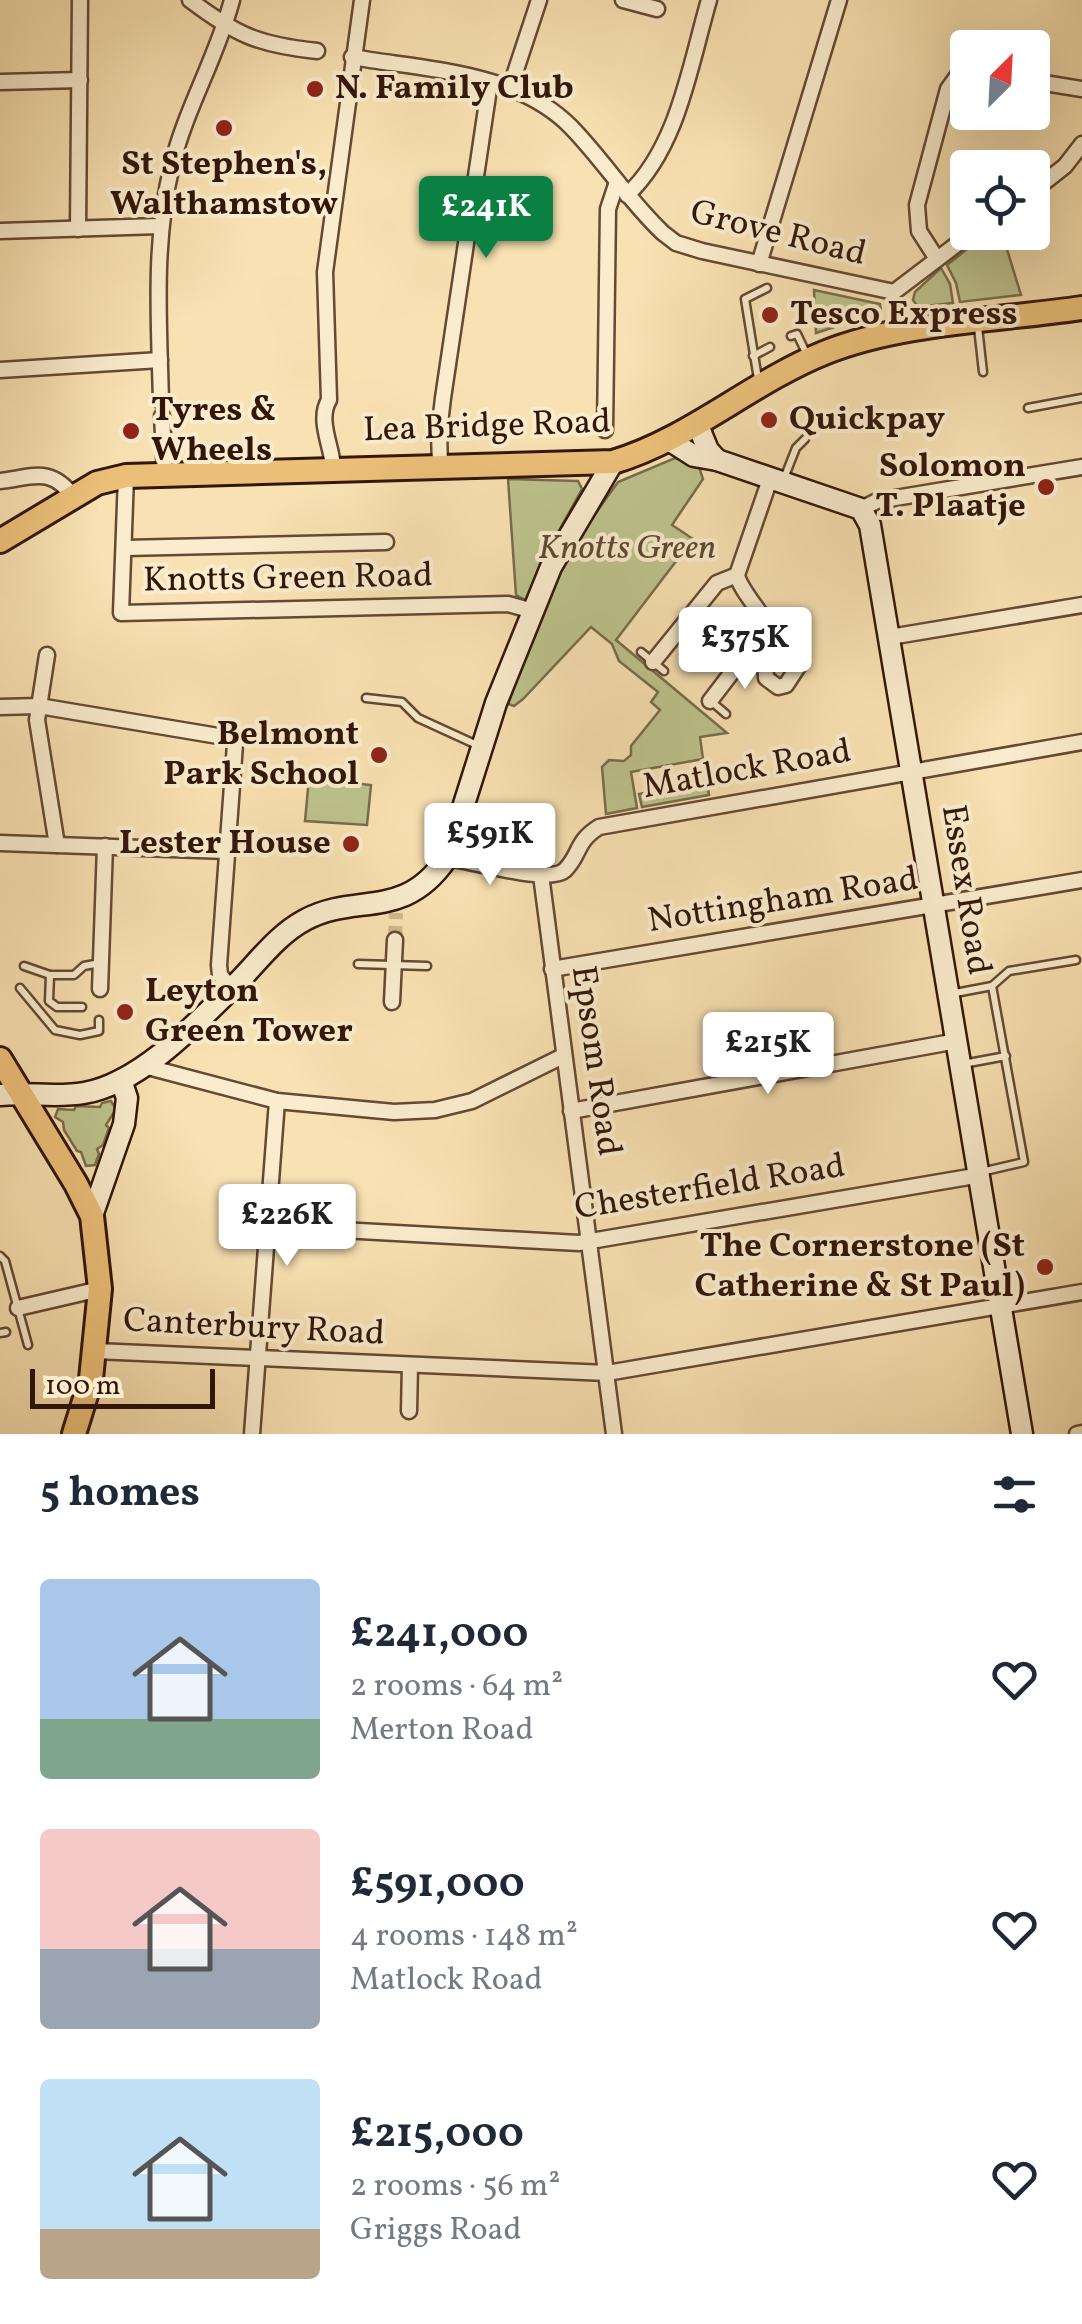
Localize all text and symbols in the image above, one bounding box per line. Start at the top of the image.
north arrow [950,30,1050,130]
map controls [950,30,1050,250]
place label: N. Family Club [335,65,574,113]
marker: N. Family Club [304,78,326,100]
marker: St Stephen's, Walthamstow [213,117,235,139]
place label: St Stephen's, Walthamstow [110,141,338,229]
button: locate [950,150,1050,250]
pin: £241K [416,176,556,261]
text: £241K [441,186,531,230]
street label: Grove Road [685,189,871,279]
place label: Tesco Express [790,291,1018,339]
marker: Tesco Express [759,304,781,326]
place label: Tyres & Wheels [151,387,277,475]
place label: Quickpay [789,396,946,444]
street label: Lea Bridge Road [362,399,612,455]
marker: Quickpay [758,409,780,431]
marker: Tyres & Wheels [120,420,142,442]
place label: Solomon T. Plaatje [875,443,1026,531]
marker: Solomon T. Plaatje [1035,476,1057,498]
park label: Knotts Green [538,525,716,573]
street label: Knotts Green Road [143,552,433,606]
pin: £375K [675,607,815,692]
text: £375K [701,617,789,661]
place label: Belmont Park School [163,711,359,799]
street label: Matlock Road [639,728,855,812]
marker: Belmont Park School [368,744,390,766]
street label: Essex Road [928,801,1002,979]
pin: £591K [420,803,560,888]
text: £591K [446,813,534,857]
place label: Lester House [119,820,331,868]
marker: Lester House [340,833,362,855]
street label: Nottingham Road [644,856,922,946]
street label: Epsom Road [558,963,632,1159]
place label: Leyton Green Tower [145,968,353,1056]
marker: Leyton Green Tower [114,1001,136,1023]
pin: £215K [698,1012,838,1097]
text: £215K [725,1022,811,1066]
street label: Chesterfield Road [571,1143,849,1233]
pin: £226K [217,1184,357,1269]
text: £226K [241,1194,333,1238]
place label: The Cornerstone (St Catherine & St Paul) [694,1223,1025,1311]
marker: The Cornerstone (St Catherine & St Paul) [1034,1256,1056,1278]
street label: Canterbury Road [122,1297,386,1359]
scale bar [30,1364,215,1408]
text: 100 m [45,1367,120,1406]
text: 5 homes [40,1465,200,1524]
icon: filters [987,1467,1042,1522]
text: £241,000 [350,1606,528,1665]
icon: home [120,1619,240,1739]
icon: heart [987,1652,1042,1707]
text: 2 rooms · 64 m² [350,1665,563,1709]
text: Merton Road [350,1709,533,1753]
text: £591,000 [350,1856,525,1915]
icon: home [120,1869,240,1989]
icon: heart [987,1902,1042,1957]
text: 4 rooms · 148 m² [350,1915,578,1959]
text: Matlock Road [350,1959,543,2003]
text: £215,000 [350,2106,524,2165]
icon: home [120,2119,240,2239]
icon: heart [987,2152,1042,2207]
text: 2 rooms · 56 m² [350,2165,560,2209]
text: Griggs Road [350,2209,522,2253]

